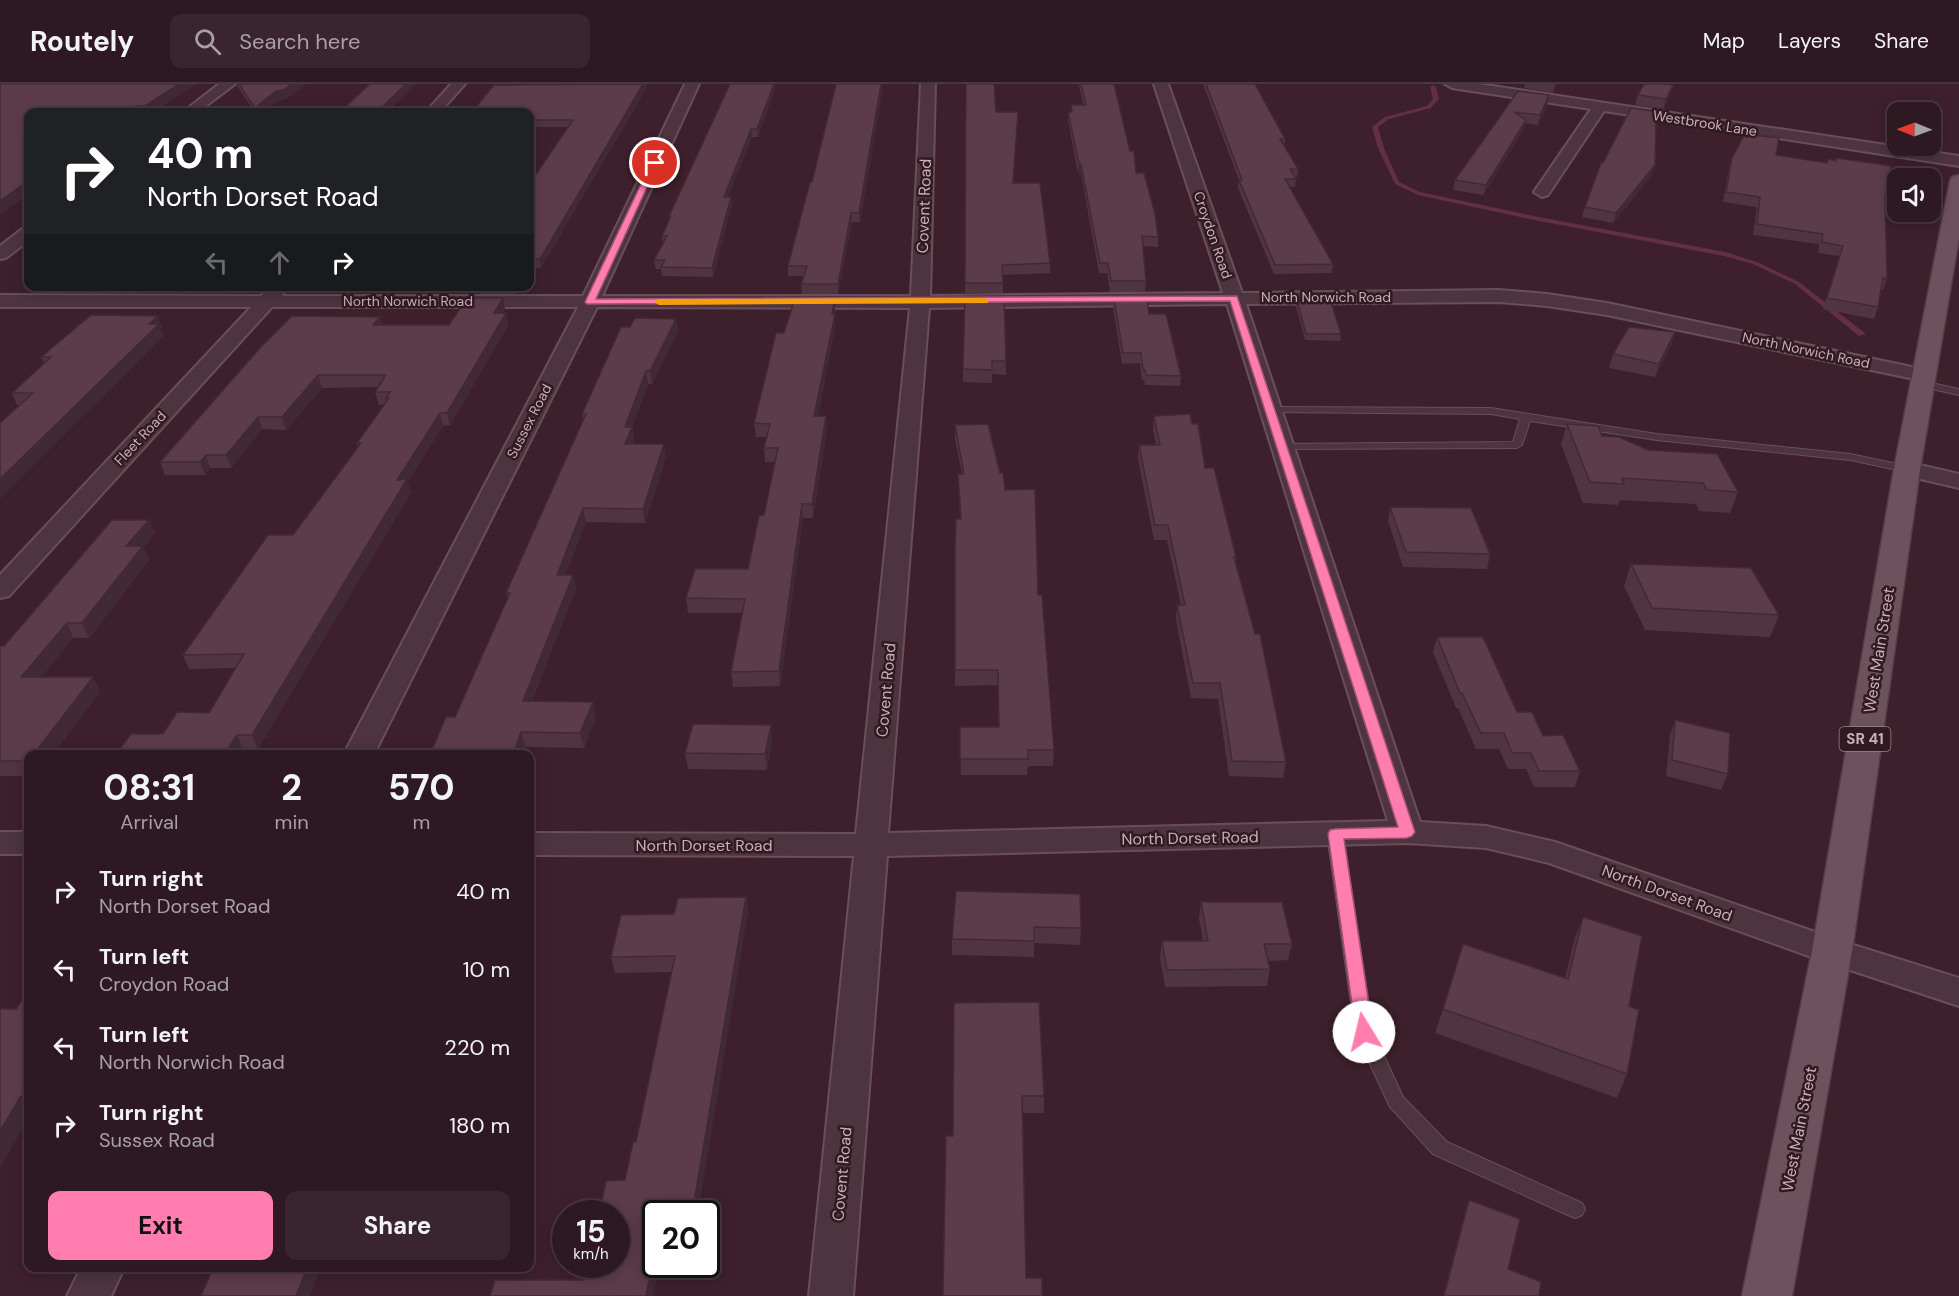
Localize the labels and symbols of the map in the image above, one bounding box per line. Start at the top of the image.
north arrow [1887,102,1941,156]
street label: Westbrook Lane [1652,106,1758,140]
pin [629,137,680,188]
street label: Covent Road [912,158,936,254]
street label: Croydon Road [1190,189,1236,281]
street label: North Norwich Road [1261,288,1391,306]
street label: North Norwich Road [343,292,473,310]
street label: North Norwich Road [1741,328,1871,372]
street label: Sussex Road [503,381,555,461]
street label: Fleet Road [110,407,170,469]
street label: West Main Street [1859,586,1899,714]
street label: Covent Road [871,642,901,738]
road number: SR 41 [1840,727,1890,751]
street label: North Dorset Road [1121,826,1259,850]
street label: North Dorset Road [635,835,773,856]
street label: North Dorset Road [1599,860,1735,926]
position arrow [1332,1000,1396,1064]
street label: West Main Street [1777,1065,1821,1193]
street label: Covent Road [827,1126,857,1222]
speed limit sign: 20 [642,1200,720,1278]

